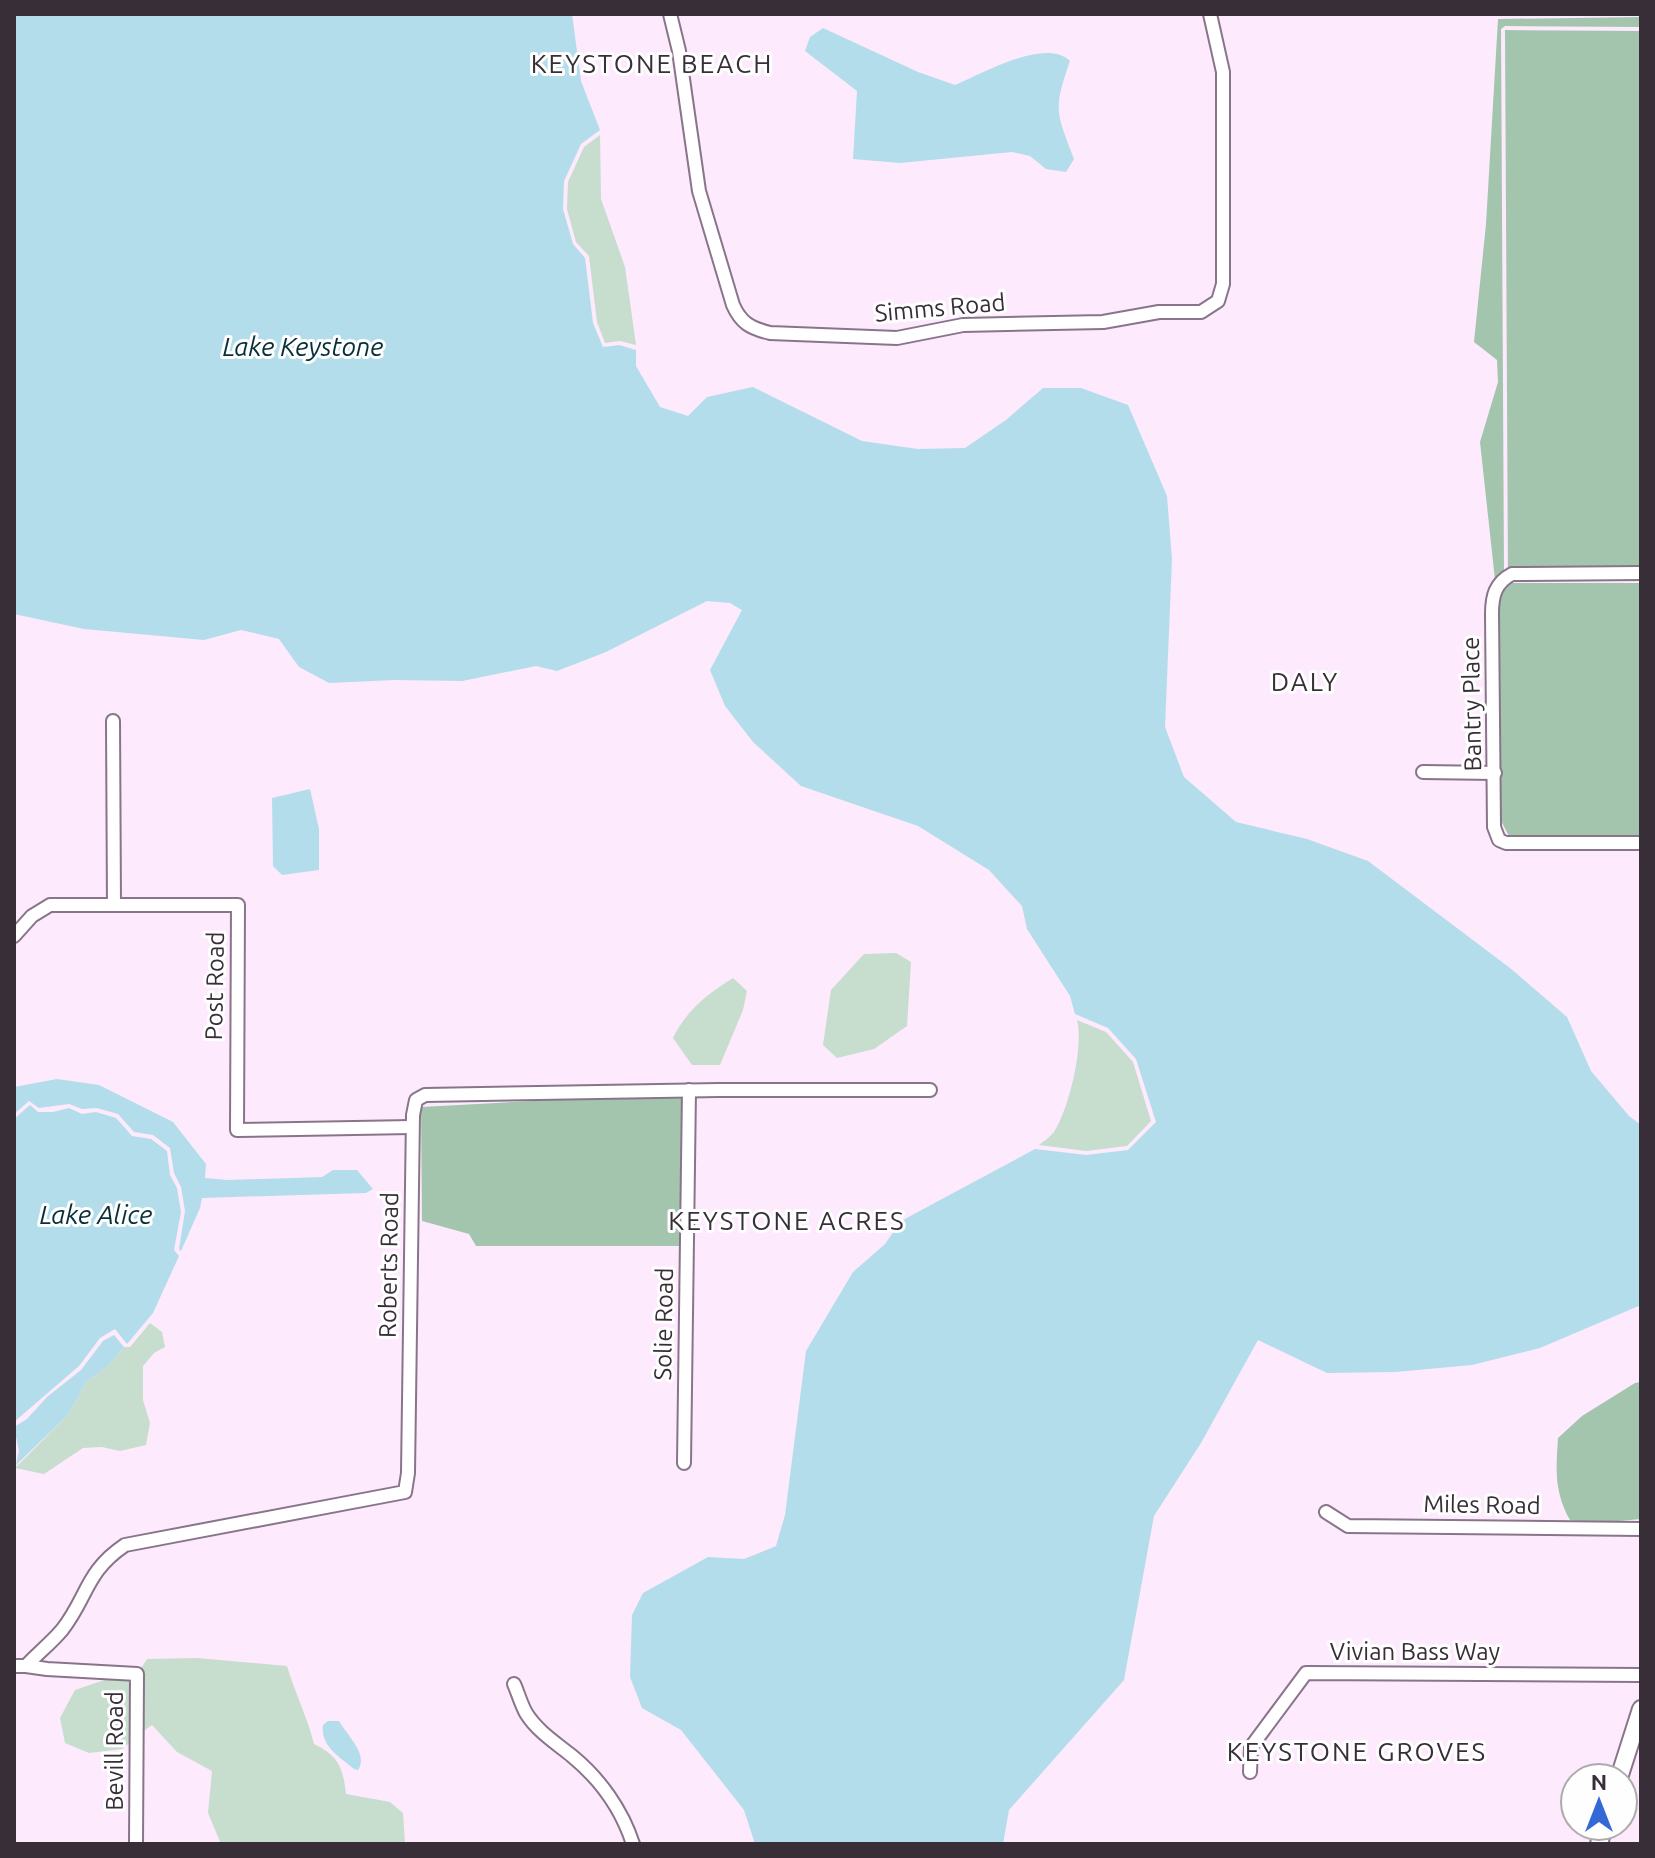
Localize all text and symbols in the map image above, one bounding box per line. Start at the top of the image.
district label: KEYSTONE BEACH [531,49,773,78]
street label: Simms Road [873,288,1006,327]
water label: Lake Keystone [223,332,383,361]
street label: Bantry Place [1457,636,1486,772]
district label: DALY [1271,667,1339,696]
street label: Post Road [200,931,229,1041]
street label: Roberts Road [374,1192,403,1338]
water label: Lake Alice [40,1200,152,1229]
district label: KEYSTONE ACRES [668,1206,906,1235]
street label: Solie Road [649,1267,678,1381]
street label: Miles Road [1423,1490,1541,1519]
street label: Vivian Bass Way [1330,1638,1501,1665]
street label: Bevill Road [101,1691,128,1811]
district label: KEYSTONE GROVES [1227,1737,1487,1766]
north arrow [1559,1762,1639,1842]
text: N [1591,1769,1607,1794]

